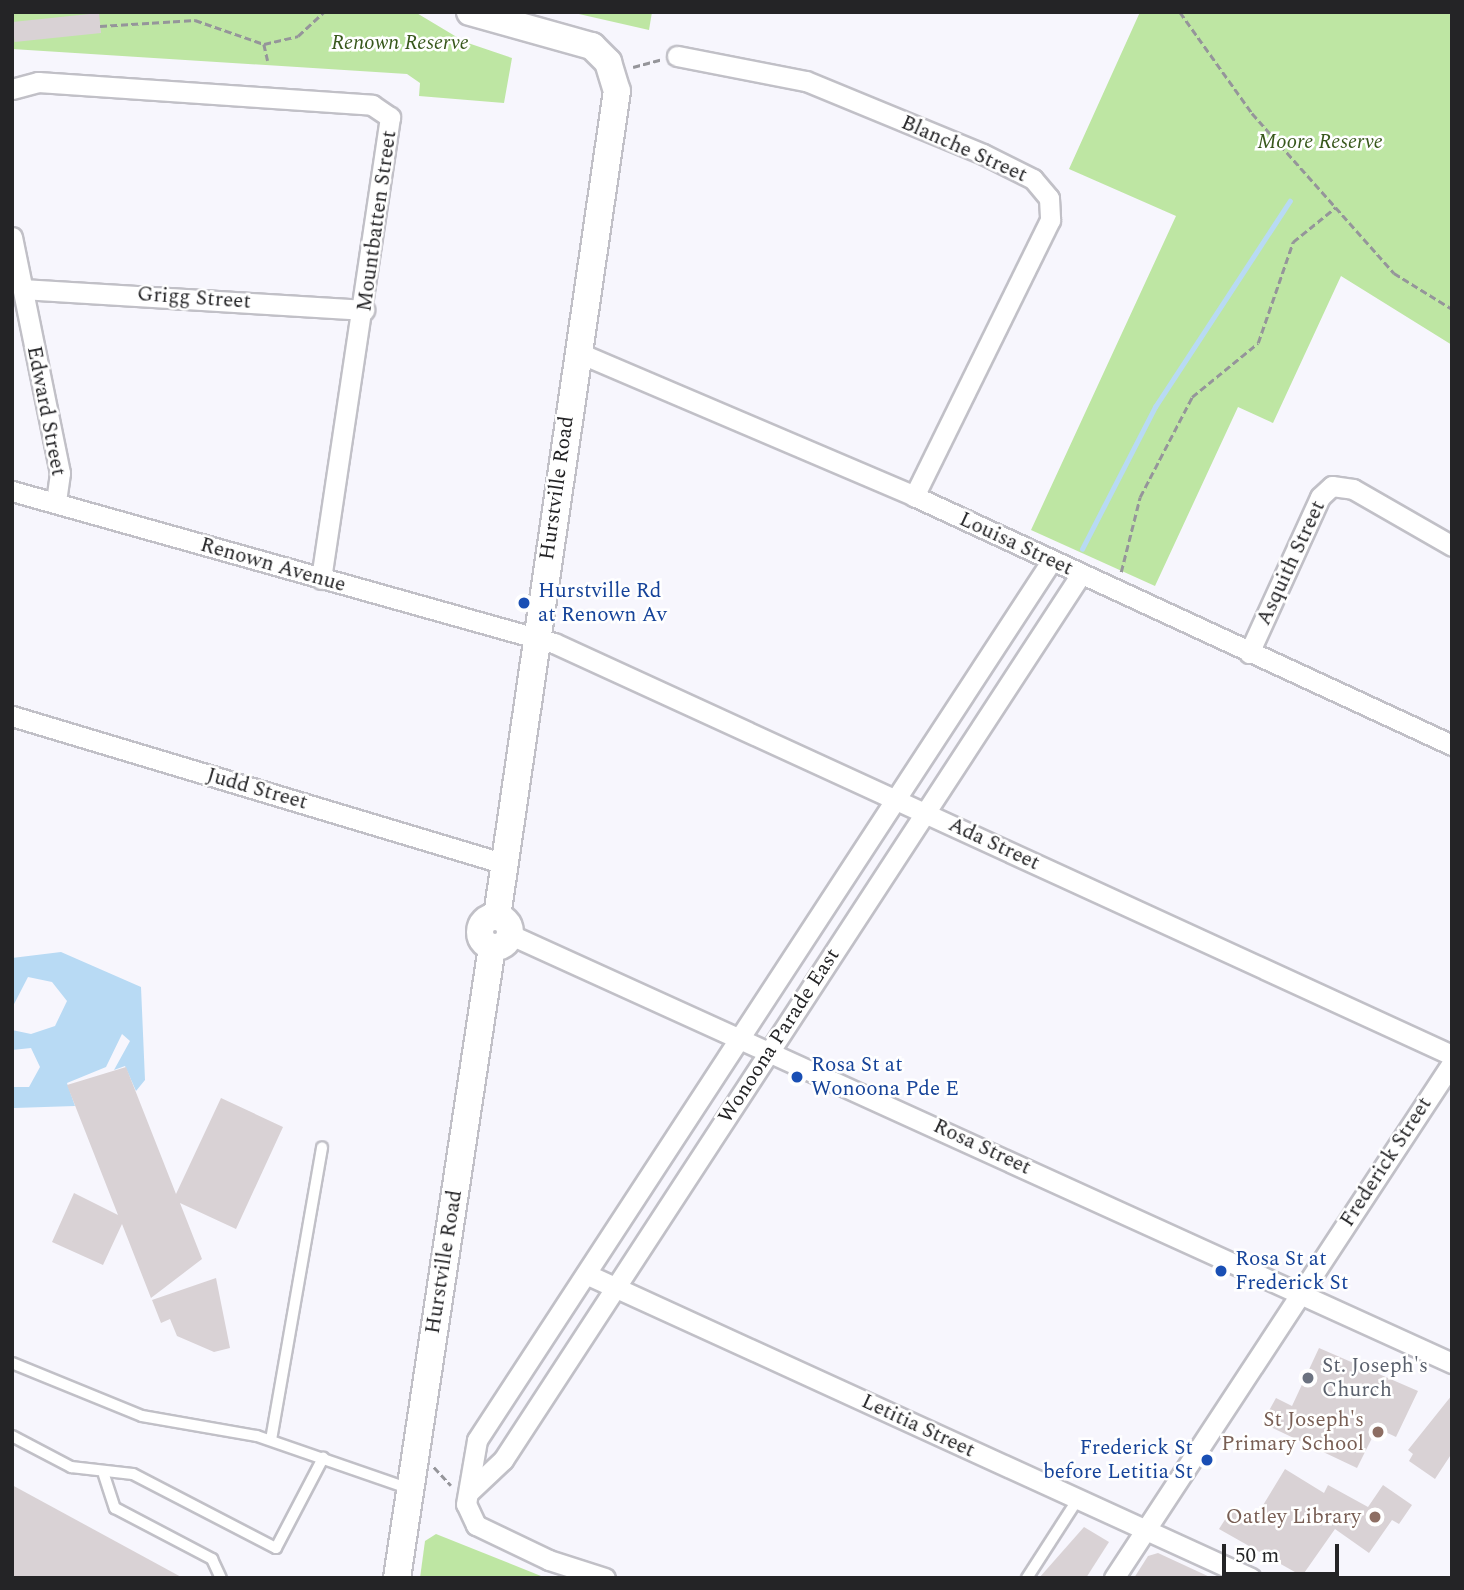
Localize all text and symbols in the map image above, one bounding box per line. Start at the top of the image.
park label: Renown Reserve [331,30,469,56]
street label: Blanche Street [897,110,1031,188]
street label: Mountbatten Street [352,129,402,313]
park label: Moore Reserve [1257,129,1383,155]
street label: Grigg Street [136,281,252,315]
street label: Edward Street [21,344,71,478]
street label: Hurstville Road [534,414,580,562]
street label: Asquith Street [1251,497,1331,629]
street label: Louisa Street [955,507,1077,581]
street label: Renown Avenue [197,532,349,598]
place label: Hurstville Rd at Renown Av [538,578,667,628]
marker: Hurstville Rd at Renown Av [516,595,532,611]
street label: Judd Street [204,763,310,815]
street label: Ada Street [944,812,1044,876]
street label: Wonoona Parade East [713,944,845,1128]
place label: Rosa St at Wonoona Pde E [811,1052,959,1102]
marker: Rosa St at Wonoona Pde E [789,1069,805,1085]
street label: Frederick Street [1335,1092,1437,1232]
street label: Rosa Street [929,1113,1035,1181]
street label: Hurstville Road [420,1188,468,1336]
place label: Rosa St at Frederick St [1235,1246,1348,1296]
marker: Rosa St at Frederick St [1213,1263,1229,1279]
place label: St. Joseph's Church [1322,1353,1428,1403]
marker: St. Joseph's Church [1300,1370,1316,1386]
street label: Letitia Street [857,1389,979,1463]
place label: St Joseph's Primary School [1221,1407,1364,1457]
marker: St Joseph's Primary School [1370,1424,1386,1440]
place label: Frederick St before Letitia St [1043,1435,1193,1485]
marker: Frederick St before Letitia St [1199,1452,1215,1468]
place label: Oatley Library [1226,1504,1361,1530]
marker: Oatley Library [1367,1509,1383,1525]
scale bar [1226,1530,1343,1574]
text: 50 m [1235,1540,1279,1572]

